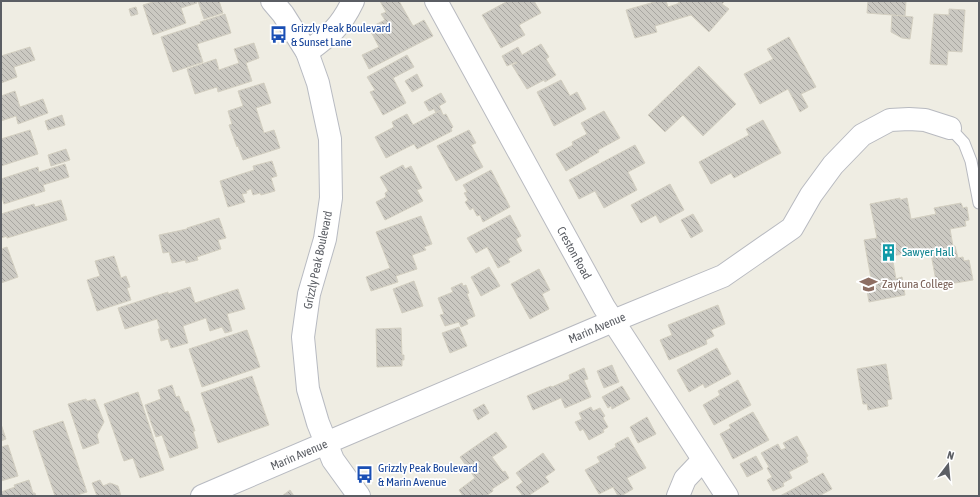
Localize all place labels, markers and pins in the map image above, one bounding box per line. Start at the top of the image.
place label: Grizzly Peak Boulevard & Sunset Lane [291,21,391,49]
bus stop icon: Grizzly Peak Boulevard & Sunset Lane [268,25,288,45]
building icon: Sawyer Hall [879,242,899,262]
place label: Sawyer Hall [902,245,955,259]
school or university icon: Zaytuna College [859,274,879,294]
place label: Zaytuna College [882,277,953,291]
place label: Grizzly Peak Boulevard & Marin Avenue [378,461,478,489]
bus stop icon: Grizzly Peak Boulevard & Marin Avenue [355,465,375,485]

